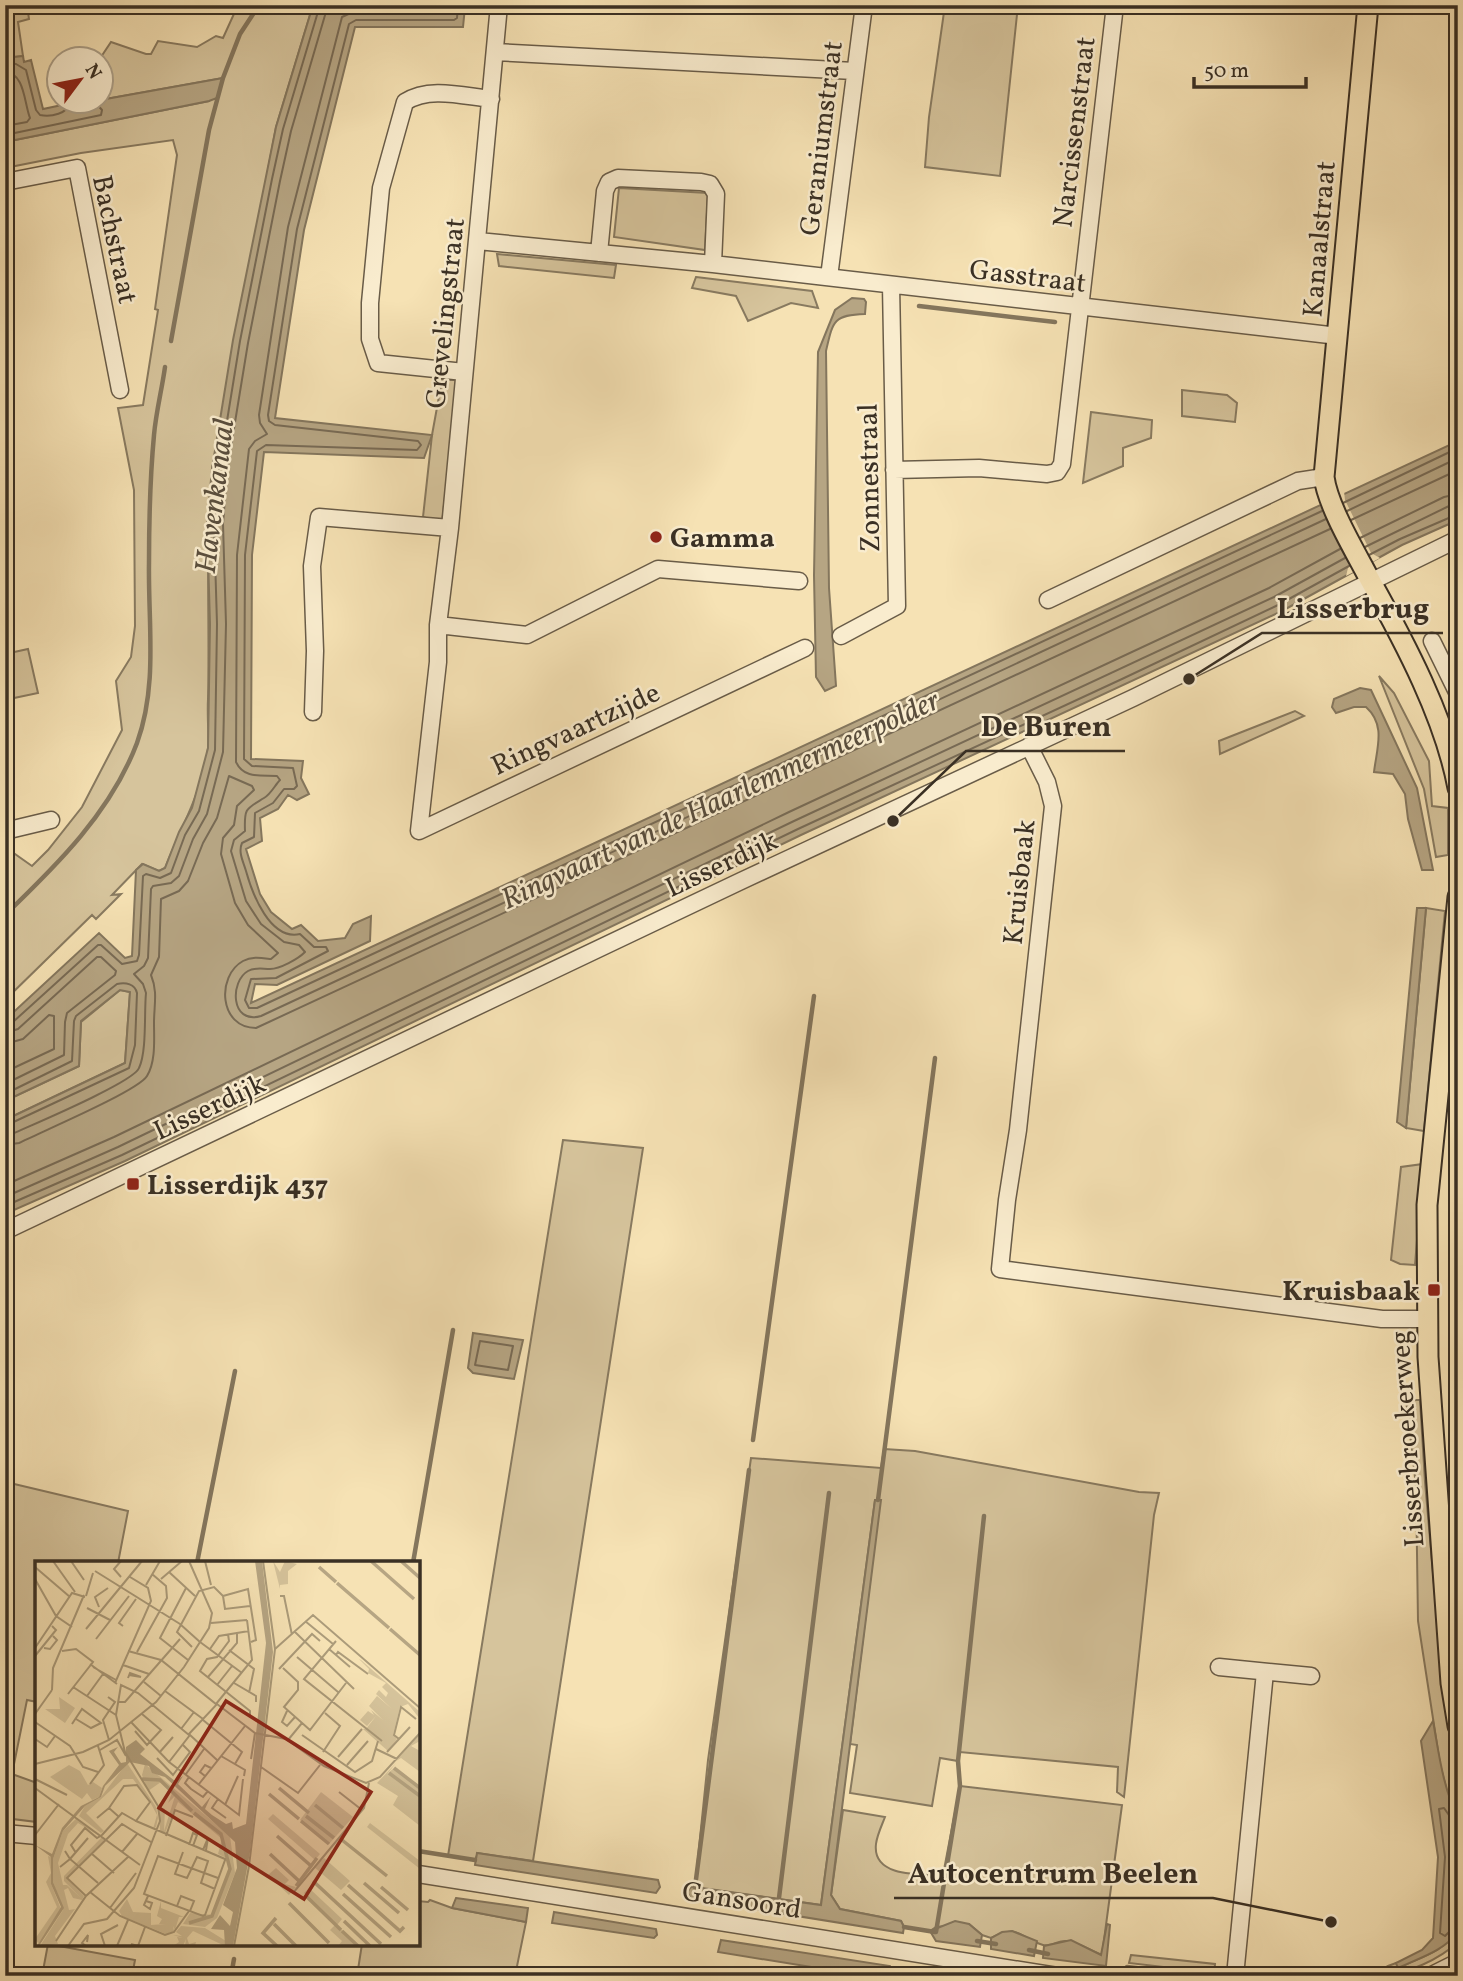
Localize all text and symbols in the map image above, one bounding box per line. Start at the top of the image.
street label: Narcissenstraat [1044,35,1107,230]
street label: Geraniumstraat [791,39,854,238]
north arrow [46,46,116,116]
scale bar [1194,46,1306,90]
text: 50 m [1204,57,1249,86]
text: N [78,59,108,85]
street label: Kanaalstraat [1294,159,1347,319]
street label: Bachstraat [81,172,146,308]
street label: Grevelingstraat [417,216,476,411]
street label: Gasstraat [967,251,1088,304]
street label: Zonnestraal [850,403,891,553]
water label: Havenkanaal [186,416,246,576]
place label: Gamma [670,520,775,559]
marker: Gamma [648,529,664,545]
callout: Lisserbrug [1262,582,1443,633]
text: Lisserbrug [1277,589,1429,631]
street label: Ringvaartzijde [485,674,667,786]
water label: Ringvaart van de Haarlemmermeerpolder [495,680,948,921]
callout: De Buren [966,700,1125,751]
text: De Buren [980,707,1112,749]
street label: Kruisbaak [995,818,1046,947]
street label: Lisserdijk [659,822,785,908]
street label: Lisserdijk [147,1065,273,1151]
place label: Lisserdijk 437 [147,1167,328,1206]
marker: Lisserdijk 437 [125,1176,141,1192]
place label: Kruisbaak [1282,1273,1420,1312]
marker: Kruisbaak [1426,1282,1442,1298]
street label: Lisserbroekerweg [1381,1329,1436,1548]
inset map [35,1561,420,1946]
callout: Autocentrum Beelen [894,1847,1213,1898]
text: Autocentrum Beelen [908,1854,1198,1896]
street label: Gansoord [679,1873,804,1930]

